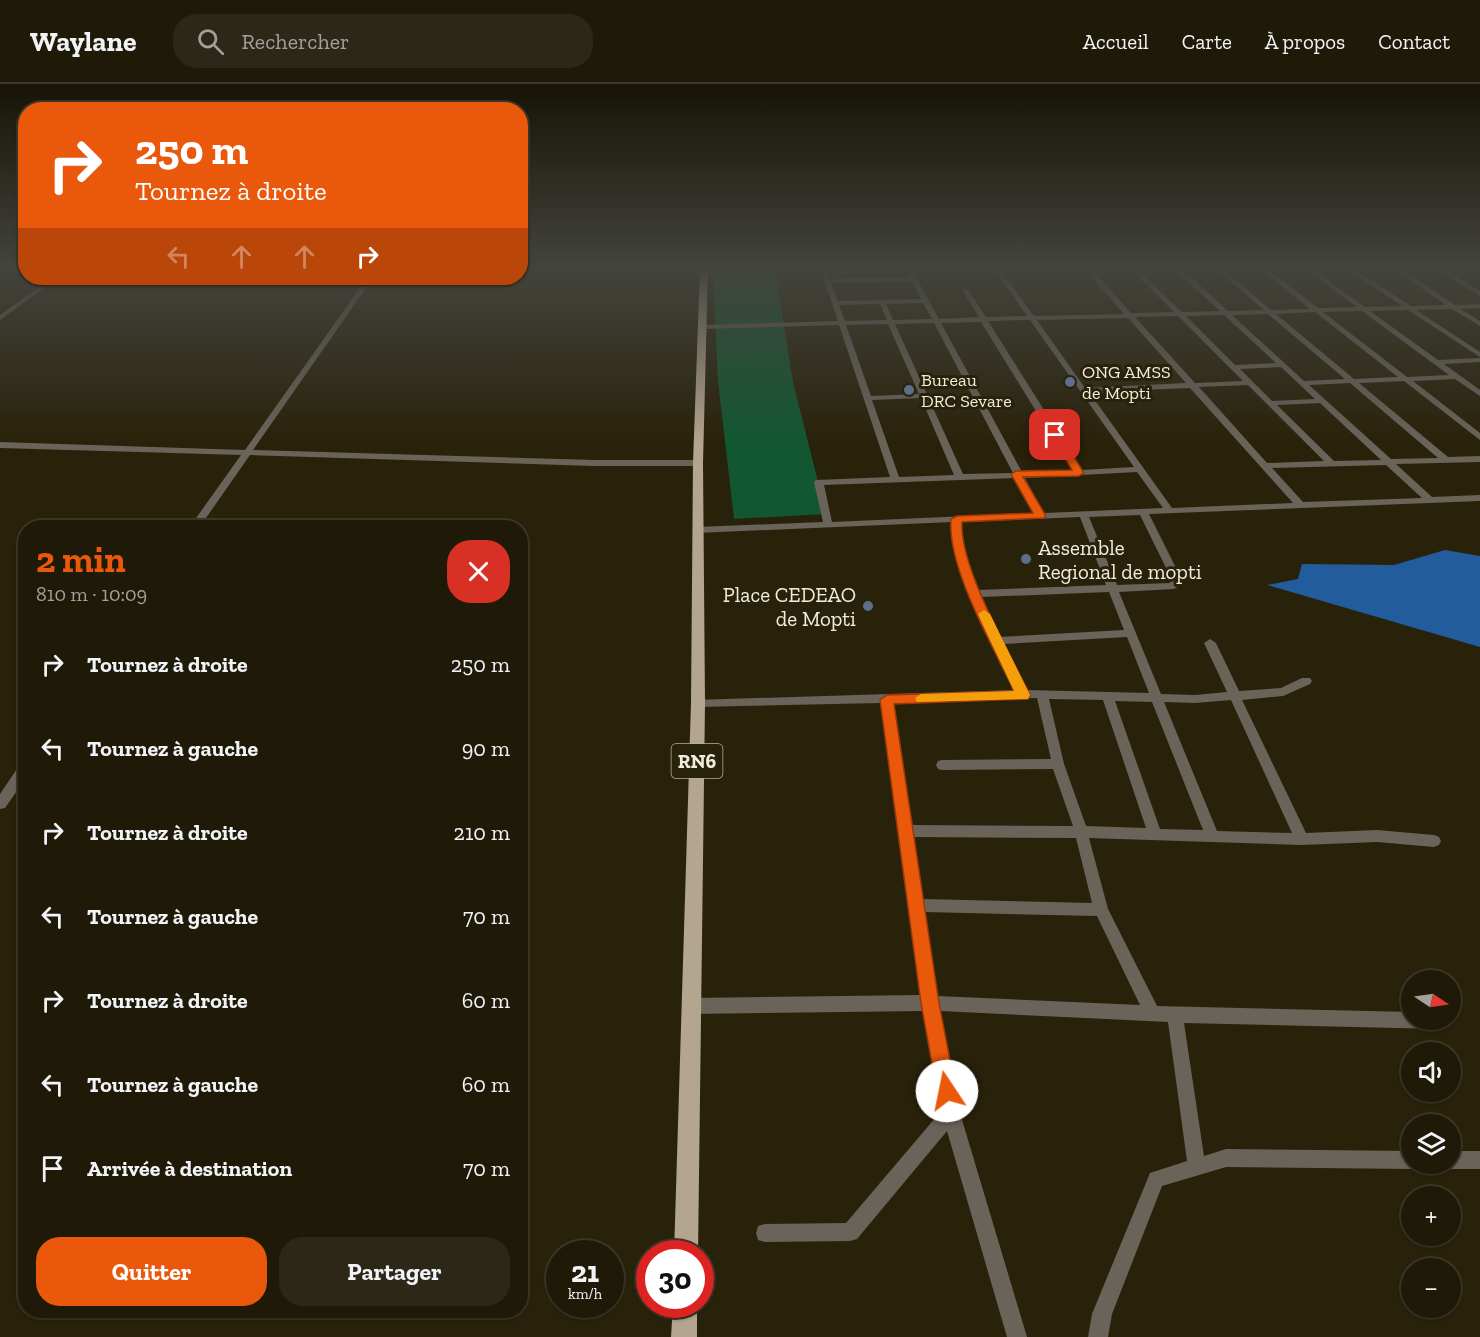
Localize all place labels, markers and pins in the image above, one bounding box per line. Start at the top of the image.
place label: ONG AMSS de Mopti [1082,361,1171,404]
place label: Bureau DRC Sevare [921,369,1012,412]
marker: ONG AMSS de Mopti [1063,375,1077,389]
marker: Bureau DRC Sevare [902,383,916,397]
pin [1029,409,1080,460]
place label: Assemble Regional de mopti [1038,535,1202,584]
marker: Assemble Regional de mopti [1019,552,1033,566]
place label: Place CEDEAO de Mopti [723,582,856,631]
marker: Place CEDEAO de Mopti [861,599,875,613]

